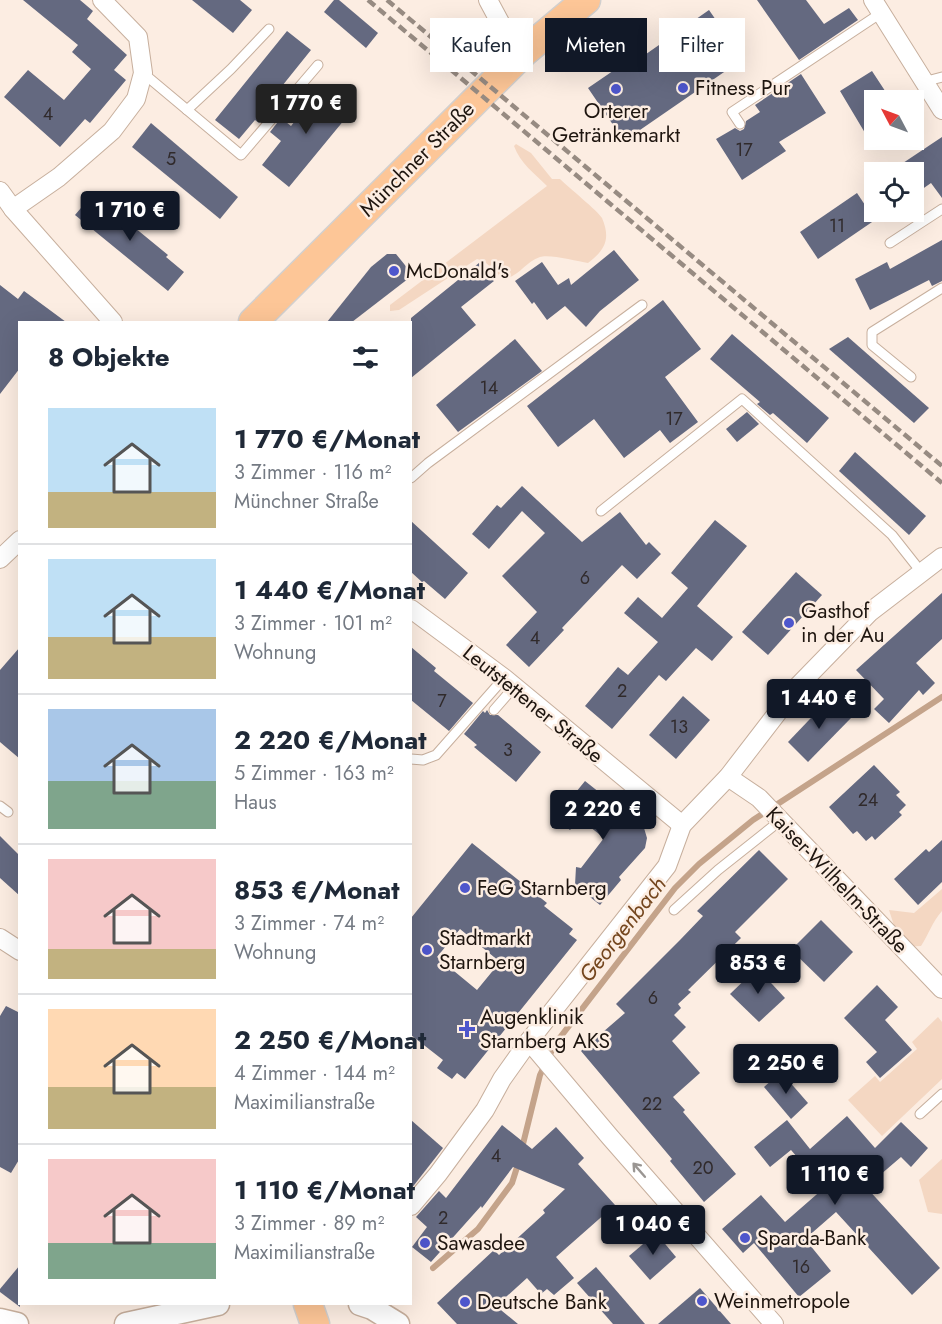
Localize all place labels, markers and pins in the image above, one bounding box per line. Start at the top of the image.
place label: Fitness Pur [695,73,791,103]
marker: Fitness Pur [676,81,690,95]
marker: Orterer Getränkemarkt [609,82,623,96]
pin: 1 770 € [251,84,361,135]
place label: Orterer Getränkemarkt [552,96,680,150]
pin: 1 710 € [75,191,185,242]
place label: McDonald's [406,256,509,286]
marker: McDonald's [387,264,401,278]
place label: Gasthof in der Au [801,596,885,650]
marker: Gasthof in der Au [782,616,796,630]
pin: 1 440 € [764,679,874,730]
pin: 2 220 € [548,790,658,841]
place label: FeG Starnberg [477,873,607,903]
marker: FeG Starnberg [458,881,472,895]
place label: Stadtmarkt Starnberg [439,923,531,977]
marker: Stadtmarkt Starnberg [420,943,434,957]
pin: 853 € [716,944,800,995]
place label: Augenklinik Starnberg AKS [480,1002,610,1056]
marker: Augenklinik Starnberg AKS [458,1020,476,1038]
pin: 2 250 € [731,1044,841,1095]
pin: 1 110 € [780,1155,890,1206]
pin: 1 040 € [598,1205,708,1256]
place label: Sparda-Bank [757,1223,867,1253]
place label: Sawasdee [437,1228,525,1258]
marker: Sparda-Bank [738,1231,752,1245]
marker: Sawasdee [418,1236,432,1250]
place label: Weinmetropole [714,1286,850,1316]
place label: Deutsche Bank [477,1287,608,1317]
marker: Weinmetropole [695,1294,709,1308]
marker: Deutsche Bank [458,1295,472,1309]

